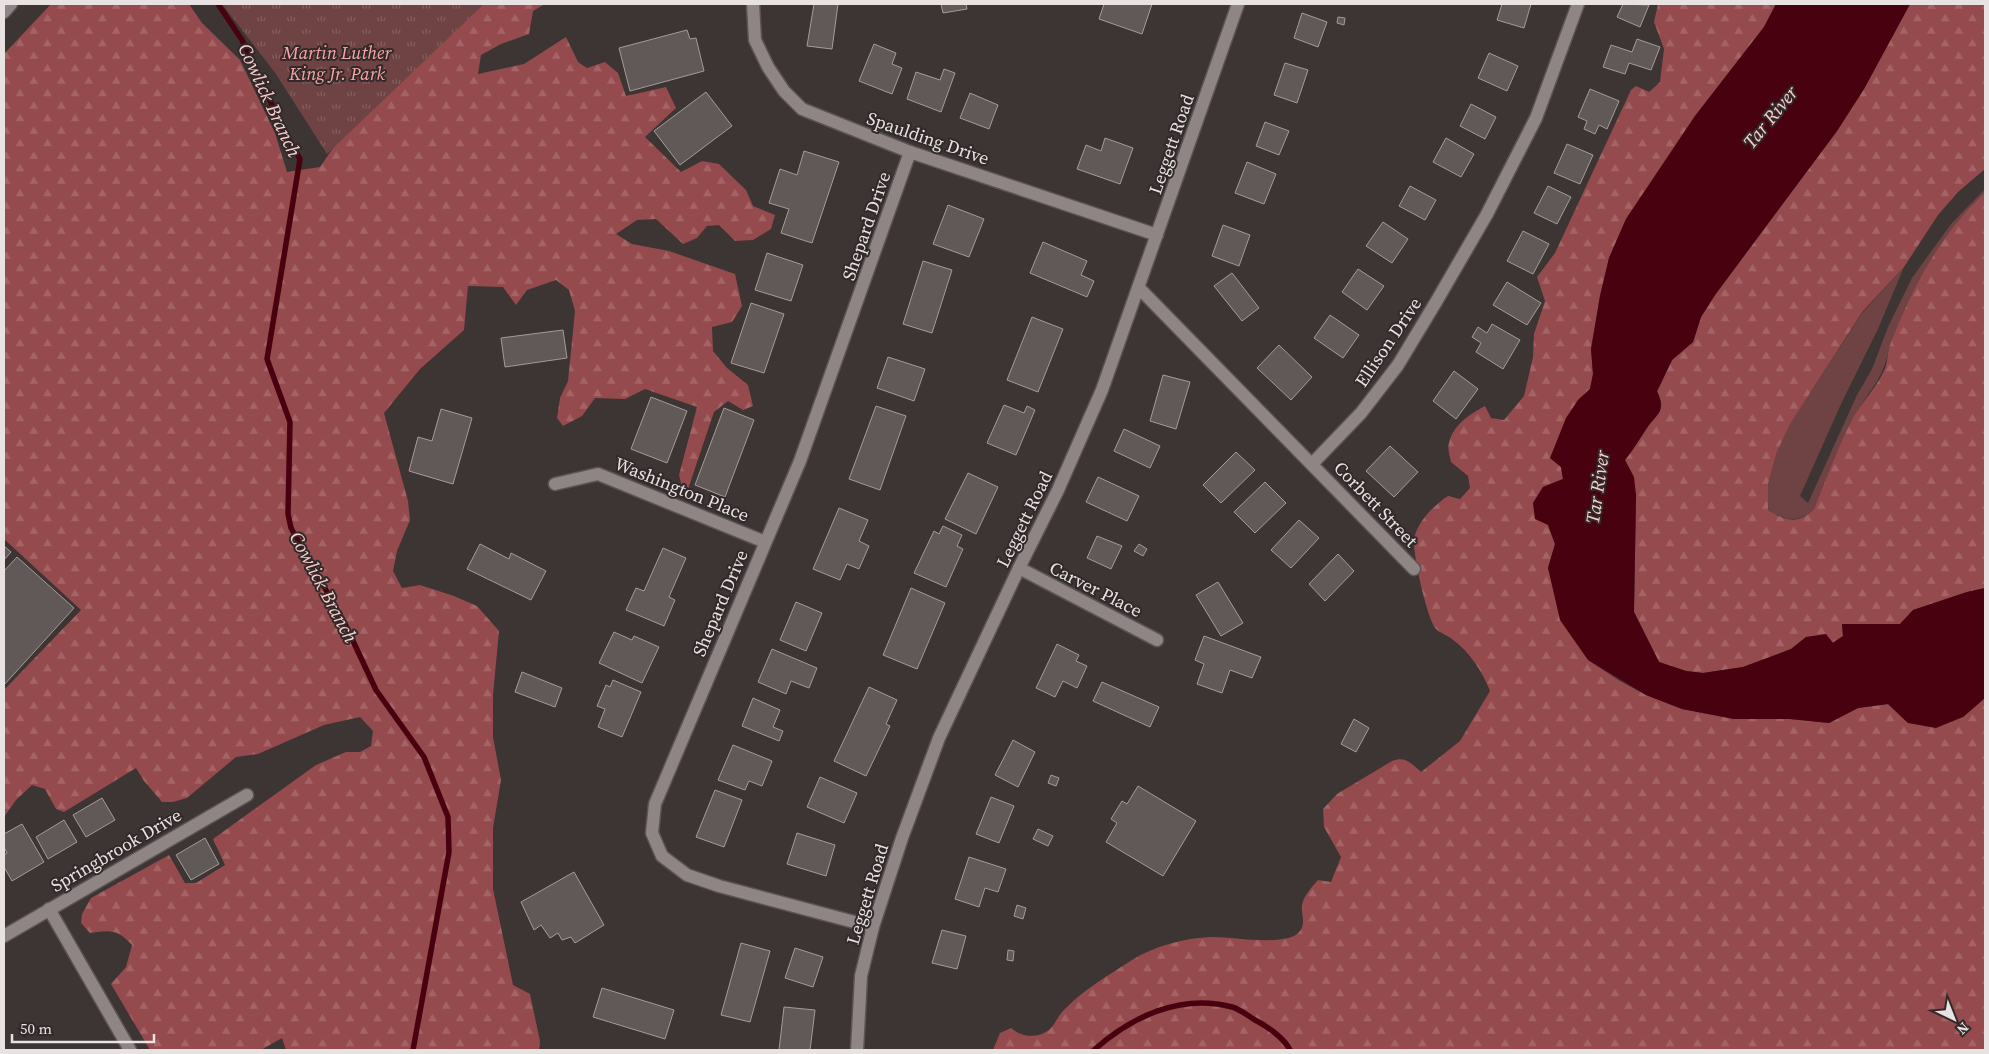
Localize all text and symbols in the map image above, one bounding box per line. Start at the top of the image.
water label: Cowlick Branch [232,39,308,162]
park label: Martin Luther King Jr. Park [281,40,392,86]
water label: Tar River [1737,79,1804,154]
street label: Leggett Road [1142,91,1200,197]
street label: Spaulding Drive [863,105,993,171]
street label: Shepard Drive [836,168,896,284]
street label: Ellison Drive [1349,292,1427,392]
water label: Tar River [1579,447,1615,525]
street label: Washington Place [611,451,753,527]
street label: Corbett Street [1329,455,1424,553]
street label: Leggett Road [990,467,1058,571]
water label: Cowlick Branch [284,527,365,648]
street label: Shepard Drive [686,546,754,660]
street label: Carver Place [1045,555,1147,623]
street label: Springbrook Drive [46,802,186,898]
street label: Leggett Road [840,841,894,947]
north arrow [1929,994,1979,1044]
scale bar [12,1012,155,1044]
text: 50 m [20,1018,52,1039]
text: N [1952,1018,1973,1039]

